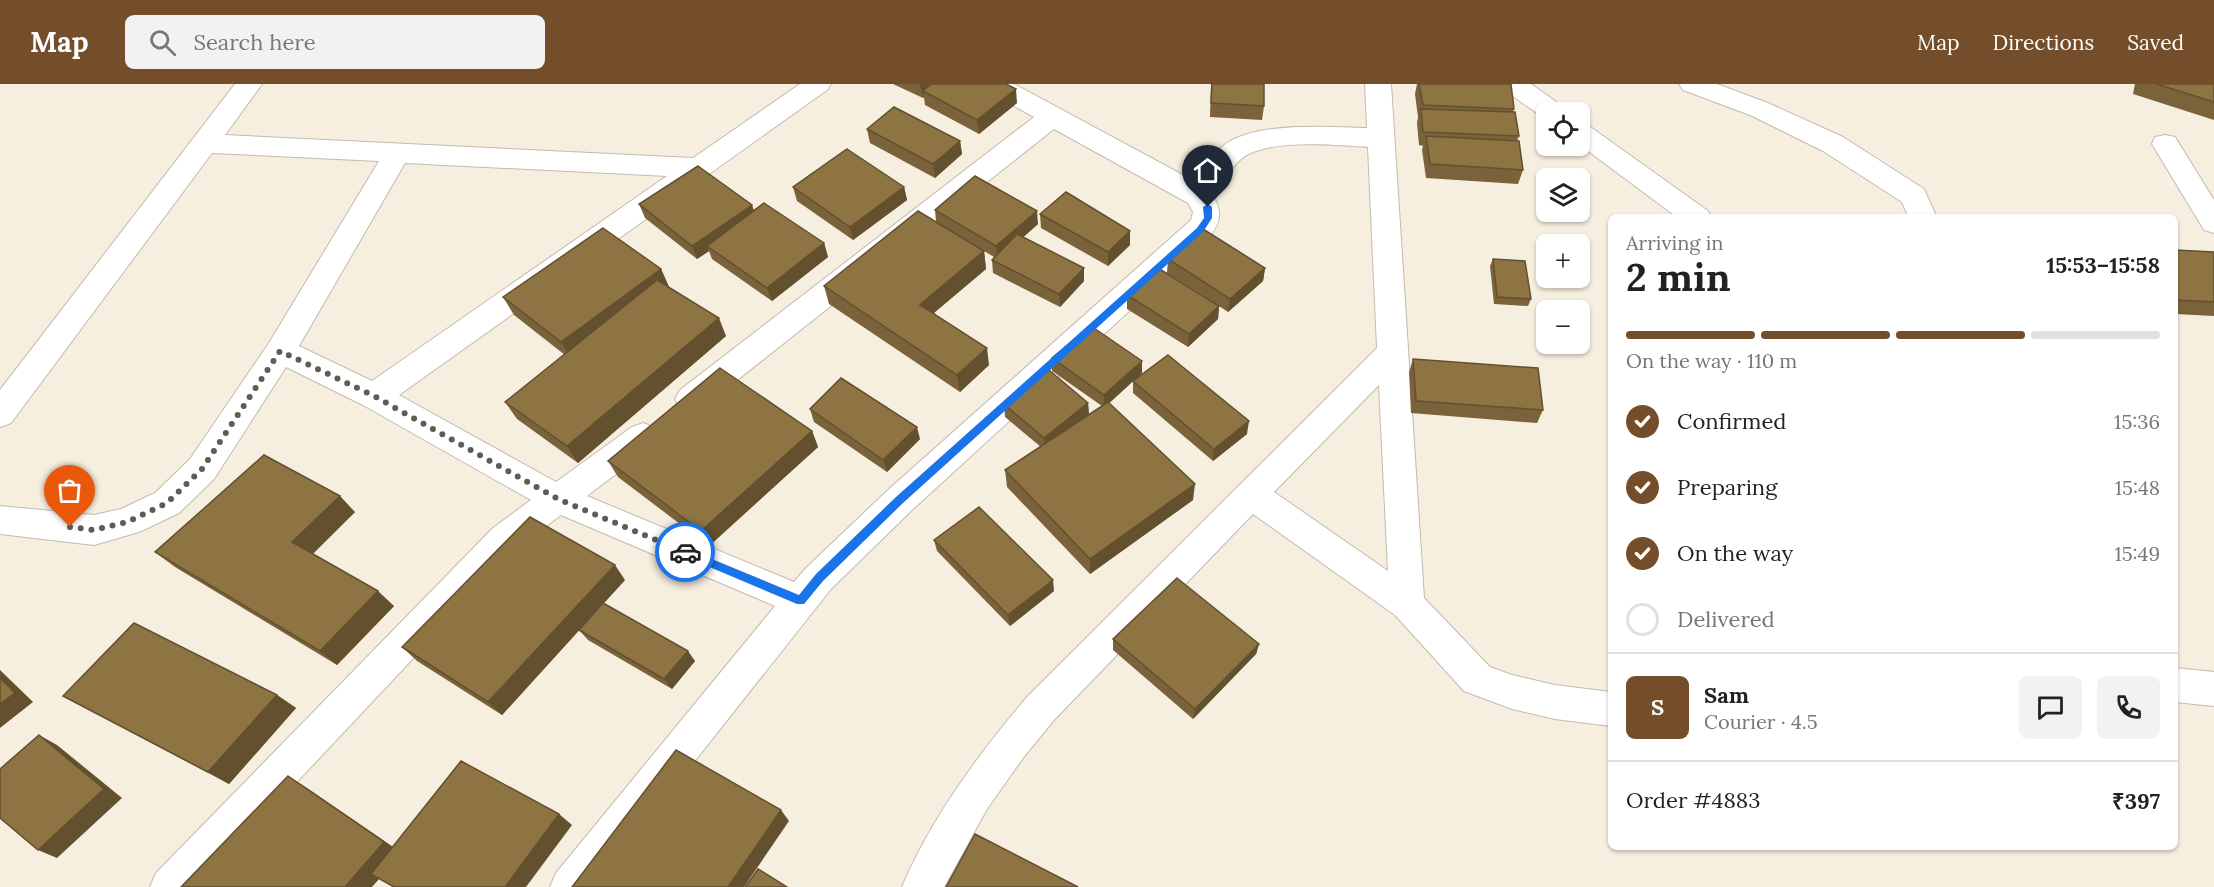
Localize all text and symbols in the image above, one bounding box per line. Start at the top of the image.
search box [125,15,545,69]
text: Map [30,24,89,60]
icon: search [146,26,179,59]
text: Search here [194,28,316,56]
text: Map [1917,29,1960,56]
text: Directions [1993,29,2094,56]
text: Saved [2127,29,2184,56]
map controls [1536,102,1590,354]
button: locate [1536,102,1590,156]
pin [1182,145,1233,207]
icon: home [1191,154,1224,187]
button: layers [1536,168,1590,222]
text: Arriving in [1626,230,1723,255]
button: + [1536,234,1590,288]
text: 15:53–15:58 [2046,251,2160,279]
text: 2 min [1626,252,1731,302]
button: − [1536,300,1590,354]
text: On the way · 110 m [1626,348,1797,373]
icon: check [1626,405,1659,438]
text: Confirmed [1677,407,1786,435]
text: 15:36 [2114,409,2160,434]
pin [44,465,95,527]
icon: check [1626,471,1659,504]
text: Preparing [1677,473,1777,501]
icon: bag [53,474,86,507]
text: 15:48 [2115,475,2160,500]
courier [655,522,715,582]
icon: car [669,536,702,569]
icon: check [1626,537,1659,570]
text: On the way [1677,539,1793,567]
text: 15:49 [2114,541,2160,566]
text: Delivered [1677,605,1775,633]
button: chat [2019,676,2082,739]
button: phone [2097,676,2160,739]
text: Sam [1704,681,1749,709]
text: S [1651,693,1664,721]
text: Courier · 4.5 [1704,709,1818,734]
text: Order #4883 [1626,786,1760,814]
text: ₹397 [2112,787,2160,815]

